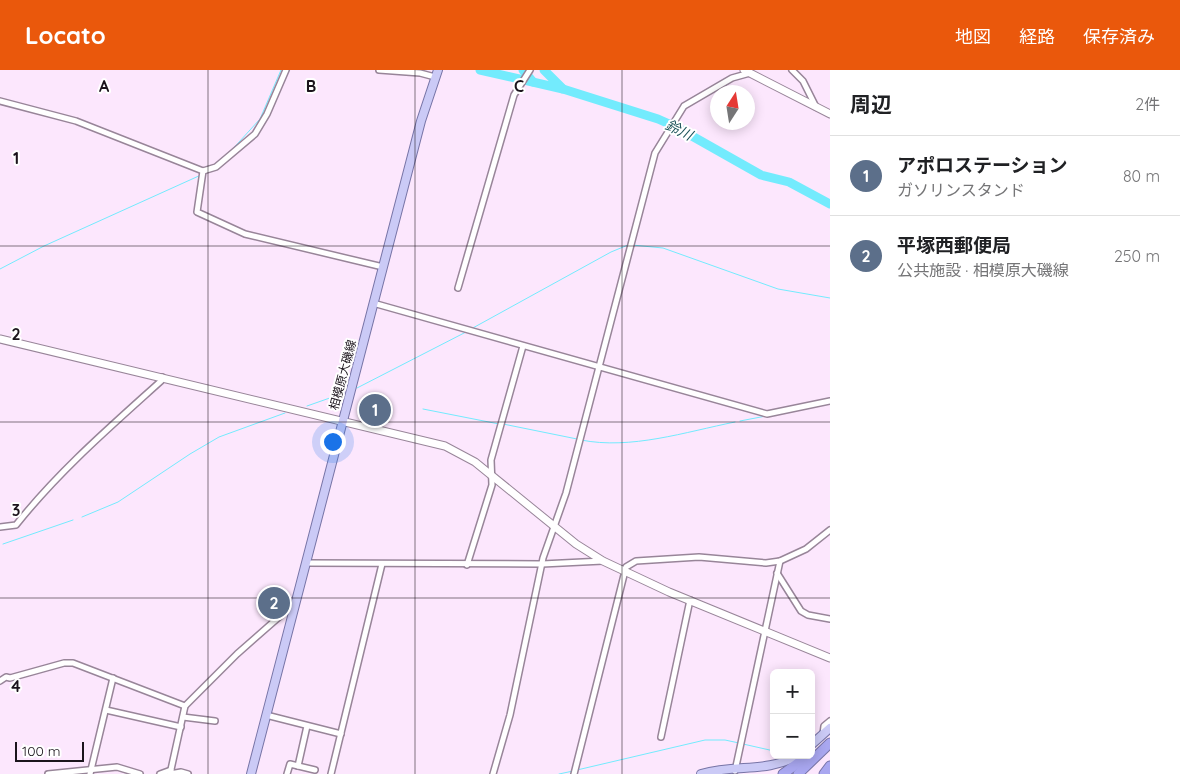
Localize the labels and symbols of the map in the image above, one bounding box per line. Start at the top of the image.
text: A [99,76,110,96]
text: B [306,76,316,96]
text: C [514,76,524,96]
north arrow [710,85,755,130]
water label: 鈴川 [662,116,697,145]
text: 1 [13,148,19,168]
text: 2 [11,324,21,344]
street label: 相模原大磯線 [326,338,359,412]
pin: 1 [359,391,391,429]
your location [320,429,346,455]
text: 3 [12,500,20,520]
pin: 2 [258,584,290,622]
text: 4 [11,676,21,696]
scale bar [15,739,84,762]

